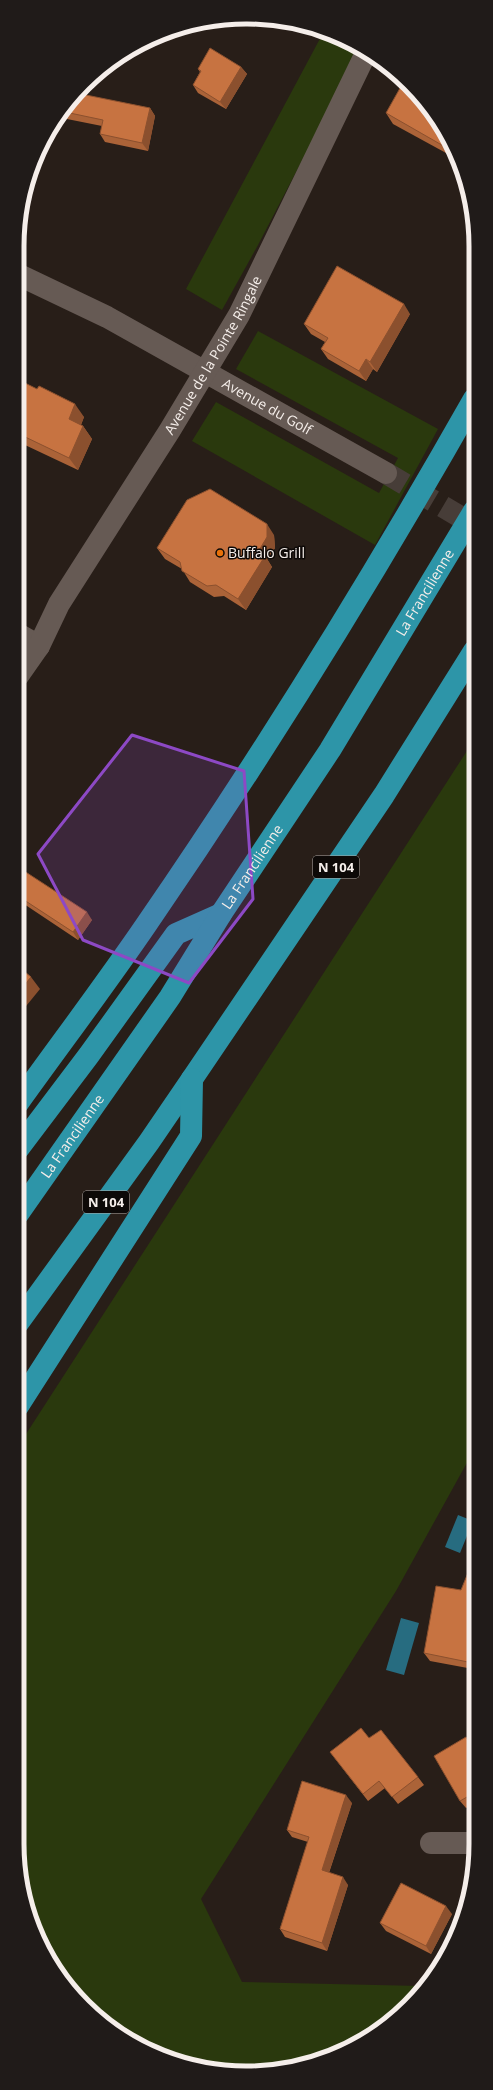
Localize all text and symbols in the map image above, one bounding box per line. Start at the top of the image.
street label: Avenue de la Pointe Ringale [159,272,266,438]
street label: Avenue du Golf [219,373,317,439]
place label: Buffalo Grill [228,543,305,562]
street label: La Francilienne [391,545,458,639]
marker: Buffalo Grill [215,548,225,558]
street label: La Francilienne [217,820,287,913]
road number: N 104 [313,856,359,878]
street label: La Francilienne [36,1090,108,1182]
road number: N 104 [83,1191,129,1213]

